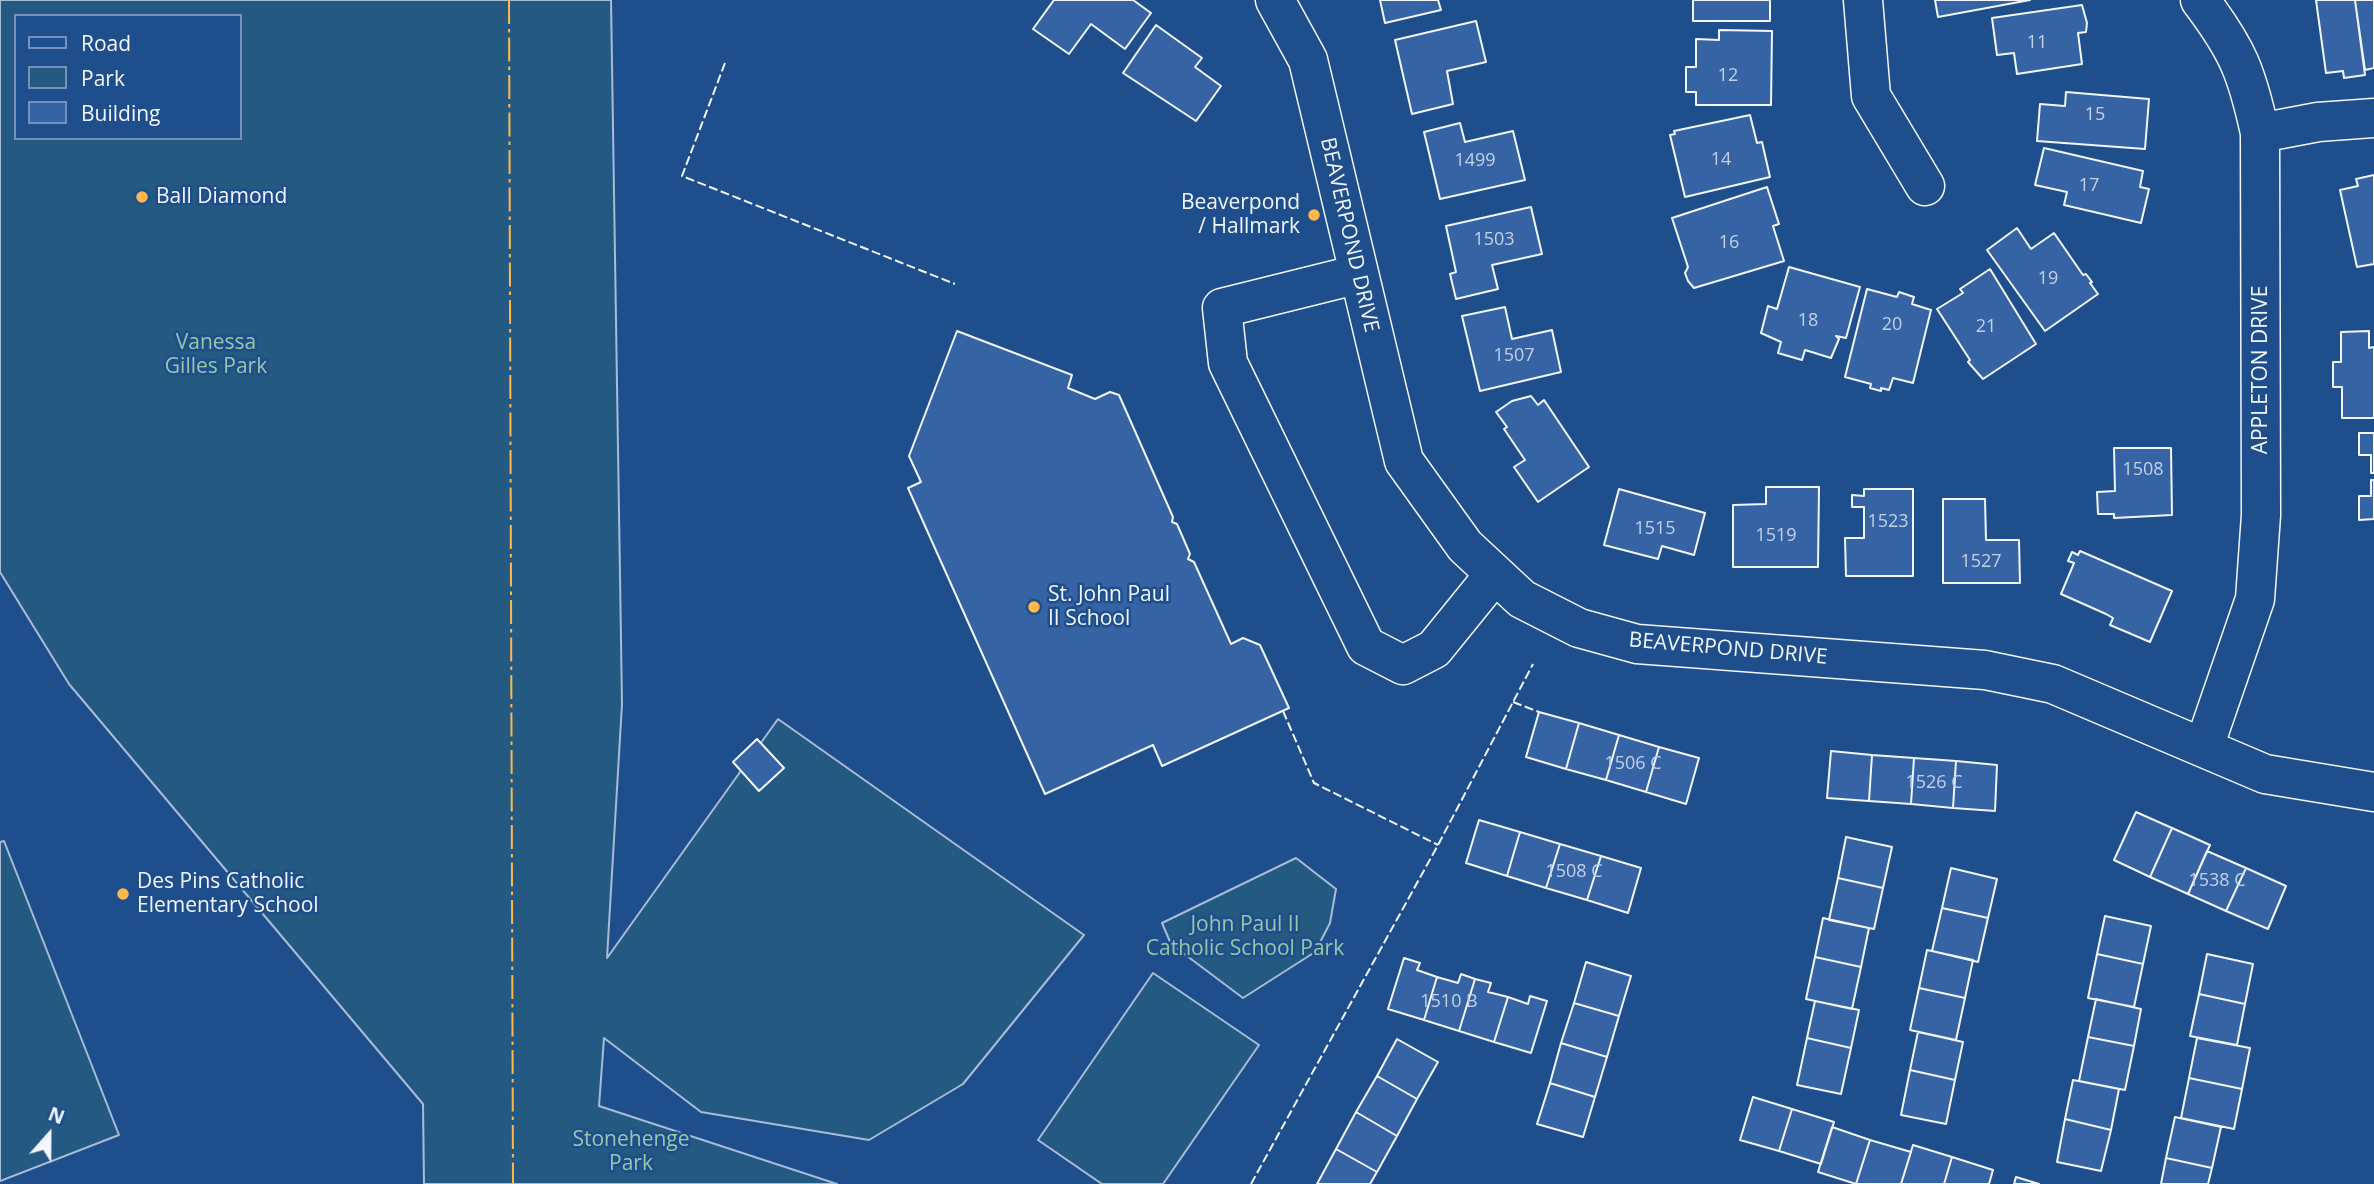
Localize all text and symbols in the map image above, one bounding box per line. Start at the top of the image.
legend [14,14,242,140]
text: Road [81,29,131,57]
house number: 11 [2027,32,2047,54]
text: Park [81,64,125,92]
house number: 12 [1718,65,1738,87]
text: Building [81,99,160,127]
house number: 15 [2085,104,2105,126]
street label: BEAVERPOND DRIVE [1314,135,1384,335]
house number: 14 [1711,149,1731,171]
house number: 1499 [1454,150,1496,172]
house number: 17 [2079,175,2099,197]
place label: Ball Diamond [156,184,287,210]
marker: Ball Diamond [134,189,150,205]
place label: Beaverpond / Hallmark [1181,190,1300,240]
marker: Beaverpond / Hallmark [1306,207,1322,223]
house number: 1503 [1473,229,1515,251]
house number: 16 [1719,232,1739,254]
house number: 19 [2038,268,2058,290]
street label: APPLETON DRIVE [2248,286,2274,454]
house number: 18 [1798,310,1818,332]
house number: 20 [1882,314,1902,336]
house number: 21 [1976,316,1996,338]
park label: Vanessa Gilles Park [165,330,267,380]
house number: 1507 [1493,345,1535,367]
house number: 1508 [2122,459,2164,481]
house number: 1523 [1867,511,1909,533]
house number: 1515 [1634,518,1676,540]
house number: 1519 [1755,525,1797,547]
house number: 1527 [1960,551,2002,573]
place label: St. John Paul II School [1048,582,1170,632]
marker: St. John Paul II School [1026,599,1042,615]
street label: BEAVERPOND DRIVE [1628,628,1828,670]
house number: 1506 C [1604,753,1662,775]
house number: 1526 C [1905,772,1963,794]
house number: 1508 C [1545,861,1603,883]
place label: Des Pins Catholic Elementary School [137,869,319,919]
house number: 1538 C [2188,870,2246,892]
marker: Des Pins Catholic Elementary School [115,886,131,902]
park label: John Paul II Catholic School Park [1146,912,1344,962]
house number: 1510 B [1420,991,1478,1013]
north arrow [14,1100,84,1170]
text: N [45,1100,68,1130]
park label: Stonehenge Park [572,1127,690,1177]

